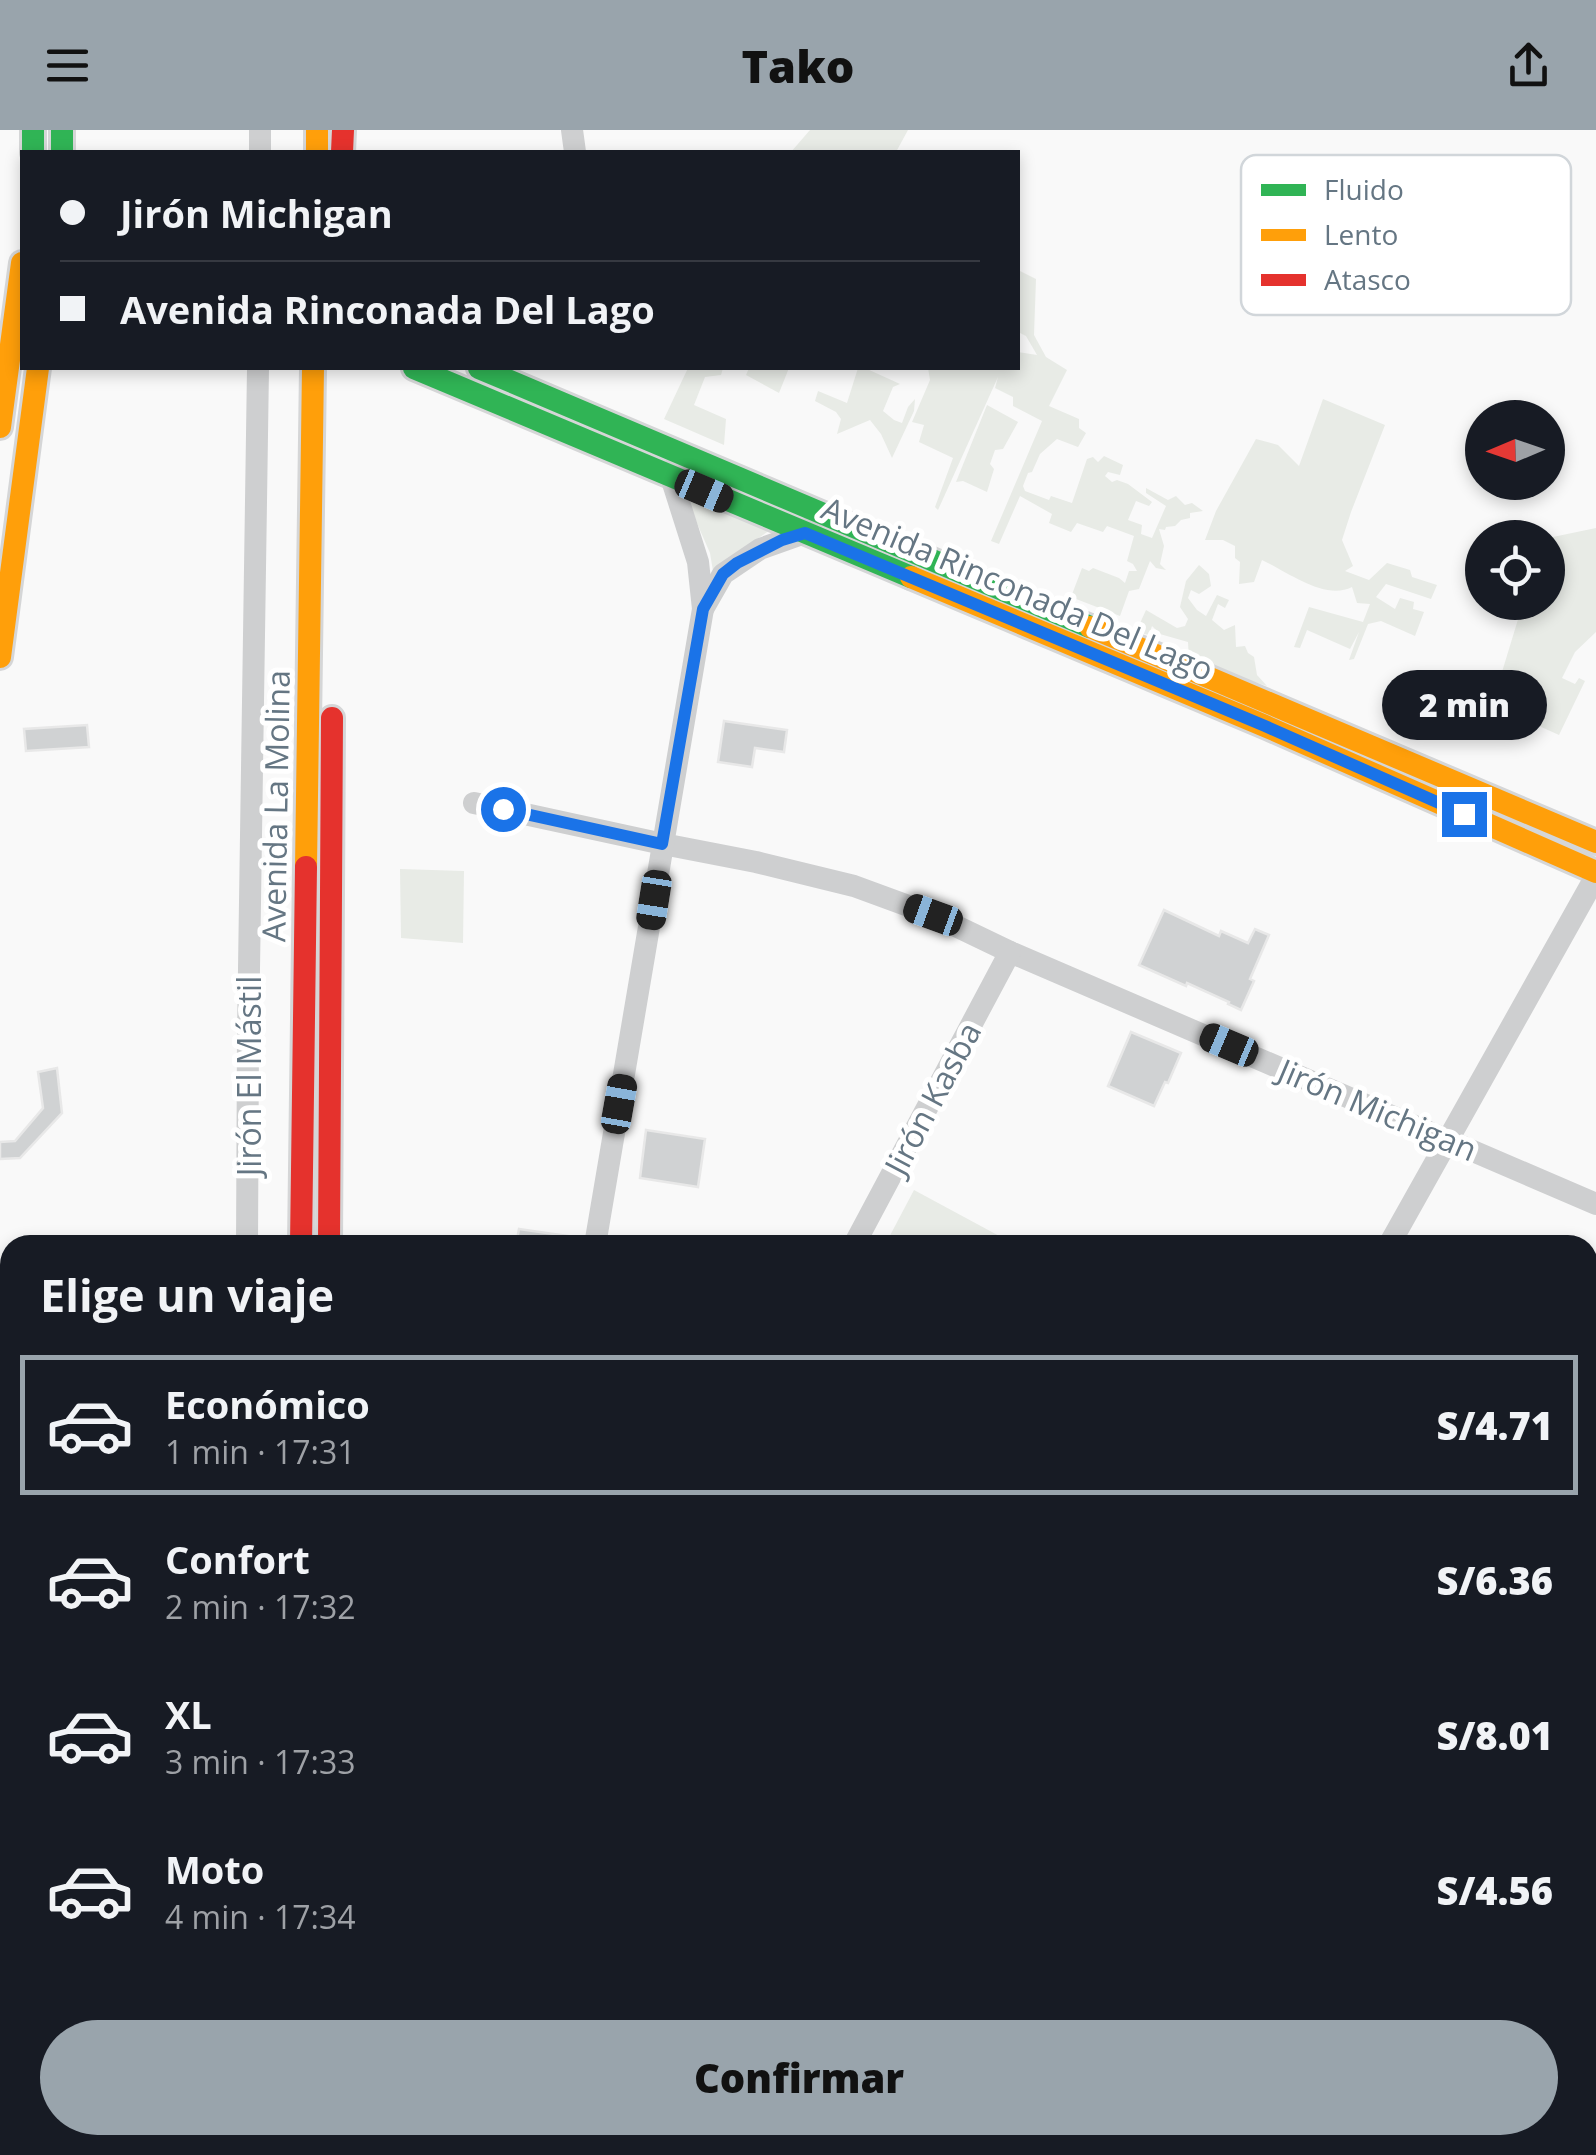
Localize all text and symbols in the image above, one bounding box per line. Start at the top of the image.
text: Tako [742,35,854,96]
icon: menu [40,38,95,93]
icon: share [1501,38,1556,93]
legend [1241,155,1571,315]
text: Fluido [1324,170,1404,208]
text: Jirón Michigan [120,187,393,239]
text: Lento [1324,215,1398,253]
text: Atasco [1324,260,1411,298]
text: Avenida Rinconada Del Lago [120,283,655,335]
north arrow [1465,400,1565,500]
map controls [1465,400,1565,620]
car [671,465,737,517]
street label: Avenida Rinconada Del Lago [816,486,1220,690]
button: locate [1465,520,1565,620]
callout: 2 min [1382,669,1546,739]
street label: Avenida La Molina [251,670,299,942]
text: 2 min [1419,683,1510,726]
route start [481,787,526,832]
route end [1442,792,1487,837]
car [634,868,674,932]
car [900,891,966,939]
street label: Jirón El Mástil [227,976,270,1179]
street label: Jirón Kasba [872,1014,990,1184]
car [1196,1019,1262,1071]
street label: Jirón Michigan [1269,1047,1484,1170]
car [599,1072,639,1136]
text: Elige un viaje [40,1264,334,1325]
text: Económico [165,1378,370,1430]
icon: car [45,1380,135,1470]
text: S/4.71 [1436,1399,1553,1451]
text: 1 min · 17:31 [165,1430,356,1473]
text: Confort [165,1533,310,1585]
icon: car [45,1535,135,1625]
text: S/6.36 [1436,1554,1553,1606]
text: 2 min · 17:32 [165,1585,356,1628]
text: XL [165,1688,212,1740]
icon: car [45,1690,135,1780]
text: S/8.01 [1436,1709,1553,1761]
text: 3 min · 17:33 [165,1740,356,1783]
text: Moto [165,1843,264,1895]
icon: car [45,1845,135,1935]
text: S/4.56 [1436,1864,1553,1916]
text: 4 min · 17:34 [165,1895,356,1938]
button: Confirmar [40,2020,1558,2135]

